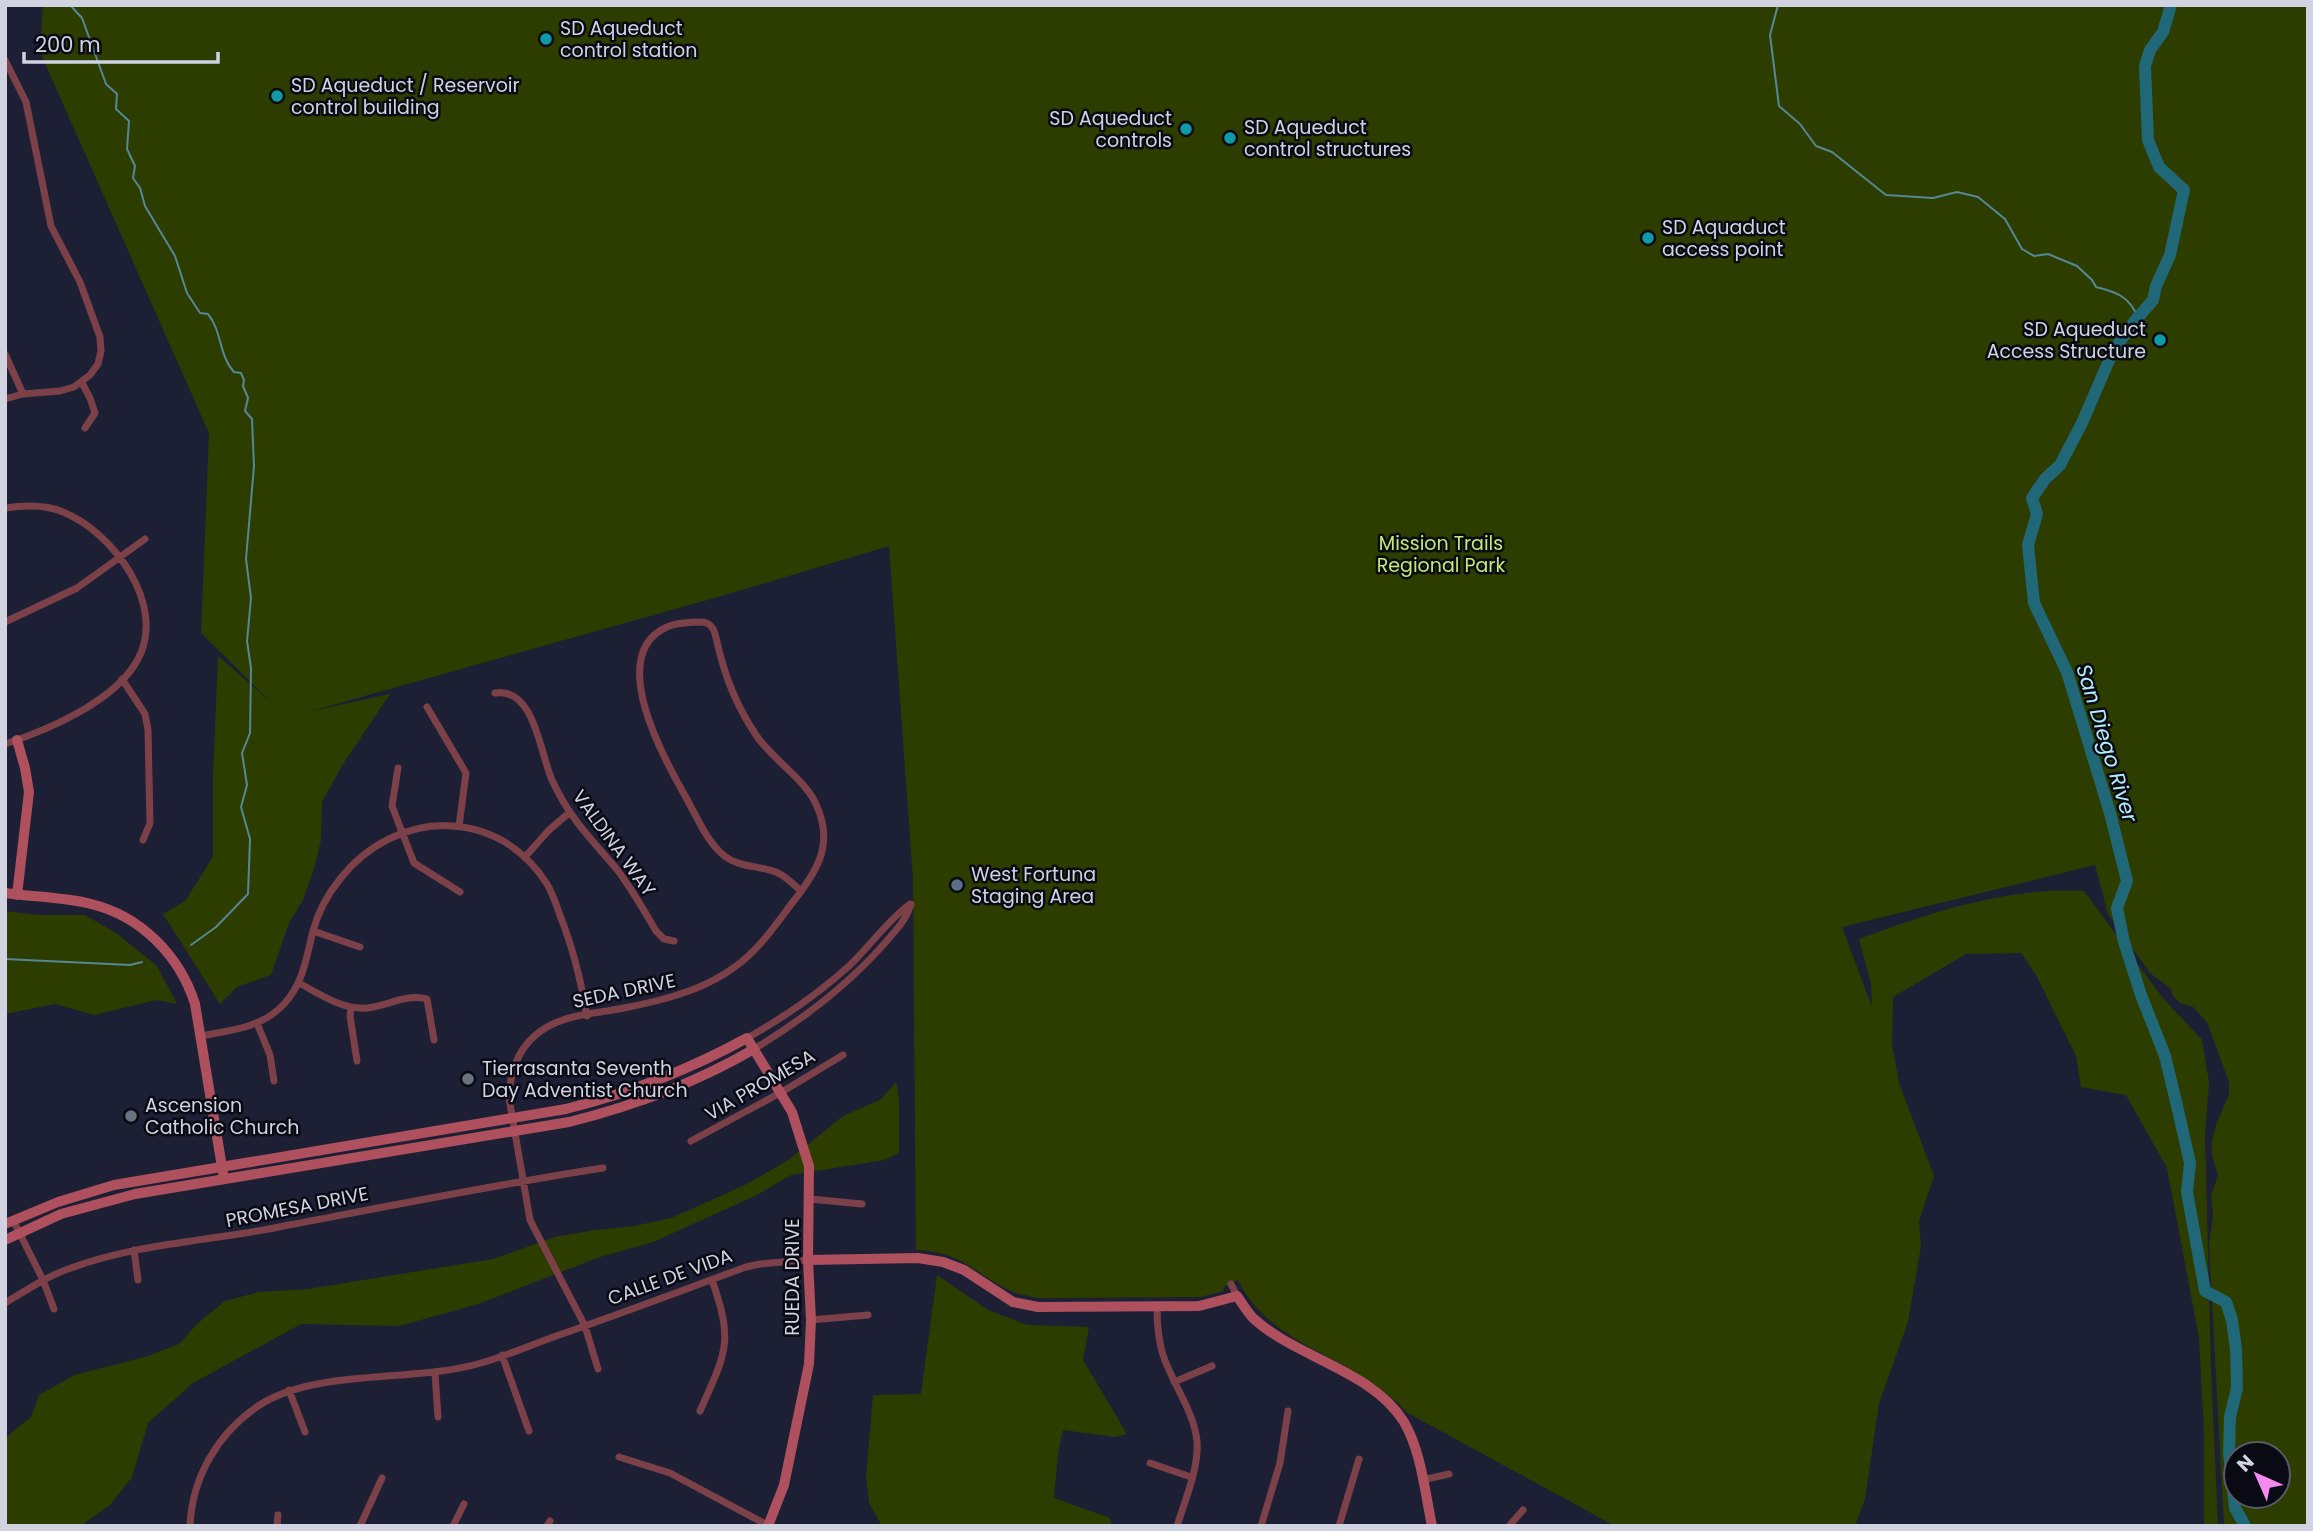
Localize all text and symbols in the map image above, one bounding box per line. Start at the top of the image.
place label: SD Aqueduct control station [560,15,697,64]
scale bar [24,21,219,65]
text: 200 m [35,30,101,59]
marker: SD Aqueduct control station [538,31,554,47]
place label: SD Aqueduct / Reservoir control building [291,72,520,121]
marker: SD Aqueduct / Reservoir control building [269,88,285,104]
place label: SD Aqueduct controls [1049,105,1172,154]
place label: SD Aqueduct control structures [1244,114,1411,163]
marker: SD Aqueduct controls [1178,121,1194,137]
marker: SD Aqueduct control structures [1222,130,1238,146]
place label: SD Aquaduct access point [1662,214,1786,263]
marker: SD Aquaduct access point [1640,230,1656,246]
place label: SD Aqueduct Access Structure [1987,316,2146,365]
marker: SD Aqueduct Access Structure [2152,332,2168,348]
park label: Mission Trails Regional Park [1377,530,1505,579]
water label: San Diego River [2069,661,2145,827]
street label: VALDINA WAY [566,784,662,902]
place label: West Fortuna Staging Area [971,861,1096,910]
marker: West Fortuna Staging Area [949,877,965,893]
street label: SEDA DRIVE [570,967,678,1015]
street label: VIA PROMESA [700,1042,820,1127]
place label: Tierrasanta Seventh Day Adventist Church [482,1055,688,1104]
marker: Tierrasanta Seventh Day Adventist Church [460,1071,476,1087]
place label: Ascension Catholic Church [145,1092,299,1141]
marker: Ascension Catholic Church [123,1108,139,1124]
street label: PROMESA DRIVE [223,1180,371,1234]
street label: RUEDA DRIVE [779,1218,806,1336]
street label: CALLE DE VIDA [604,1242,736,1312]
north arrow [2222,1440,2292,1510]
text: N [2231,1449,2260,1478]

